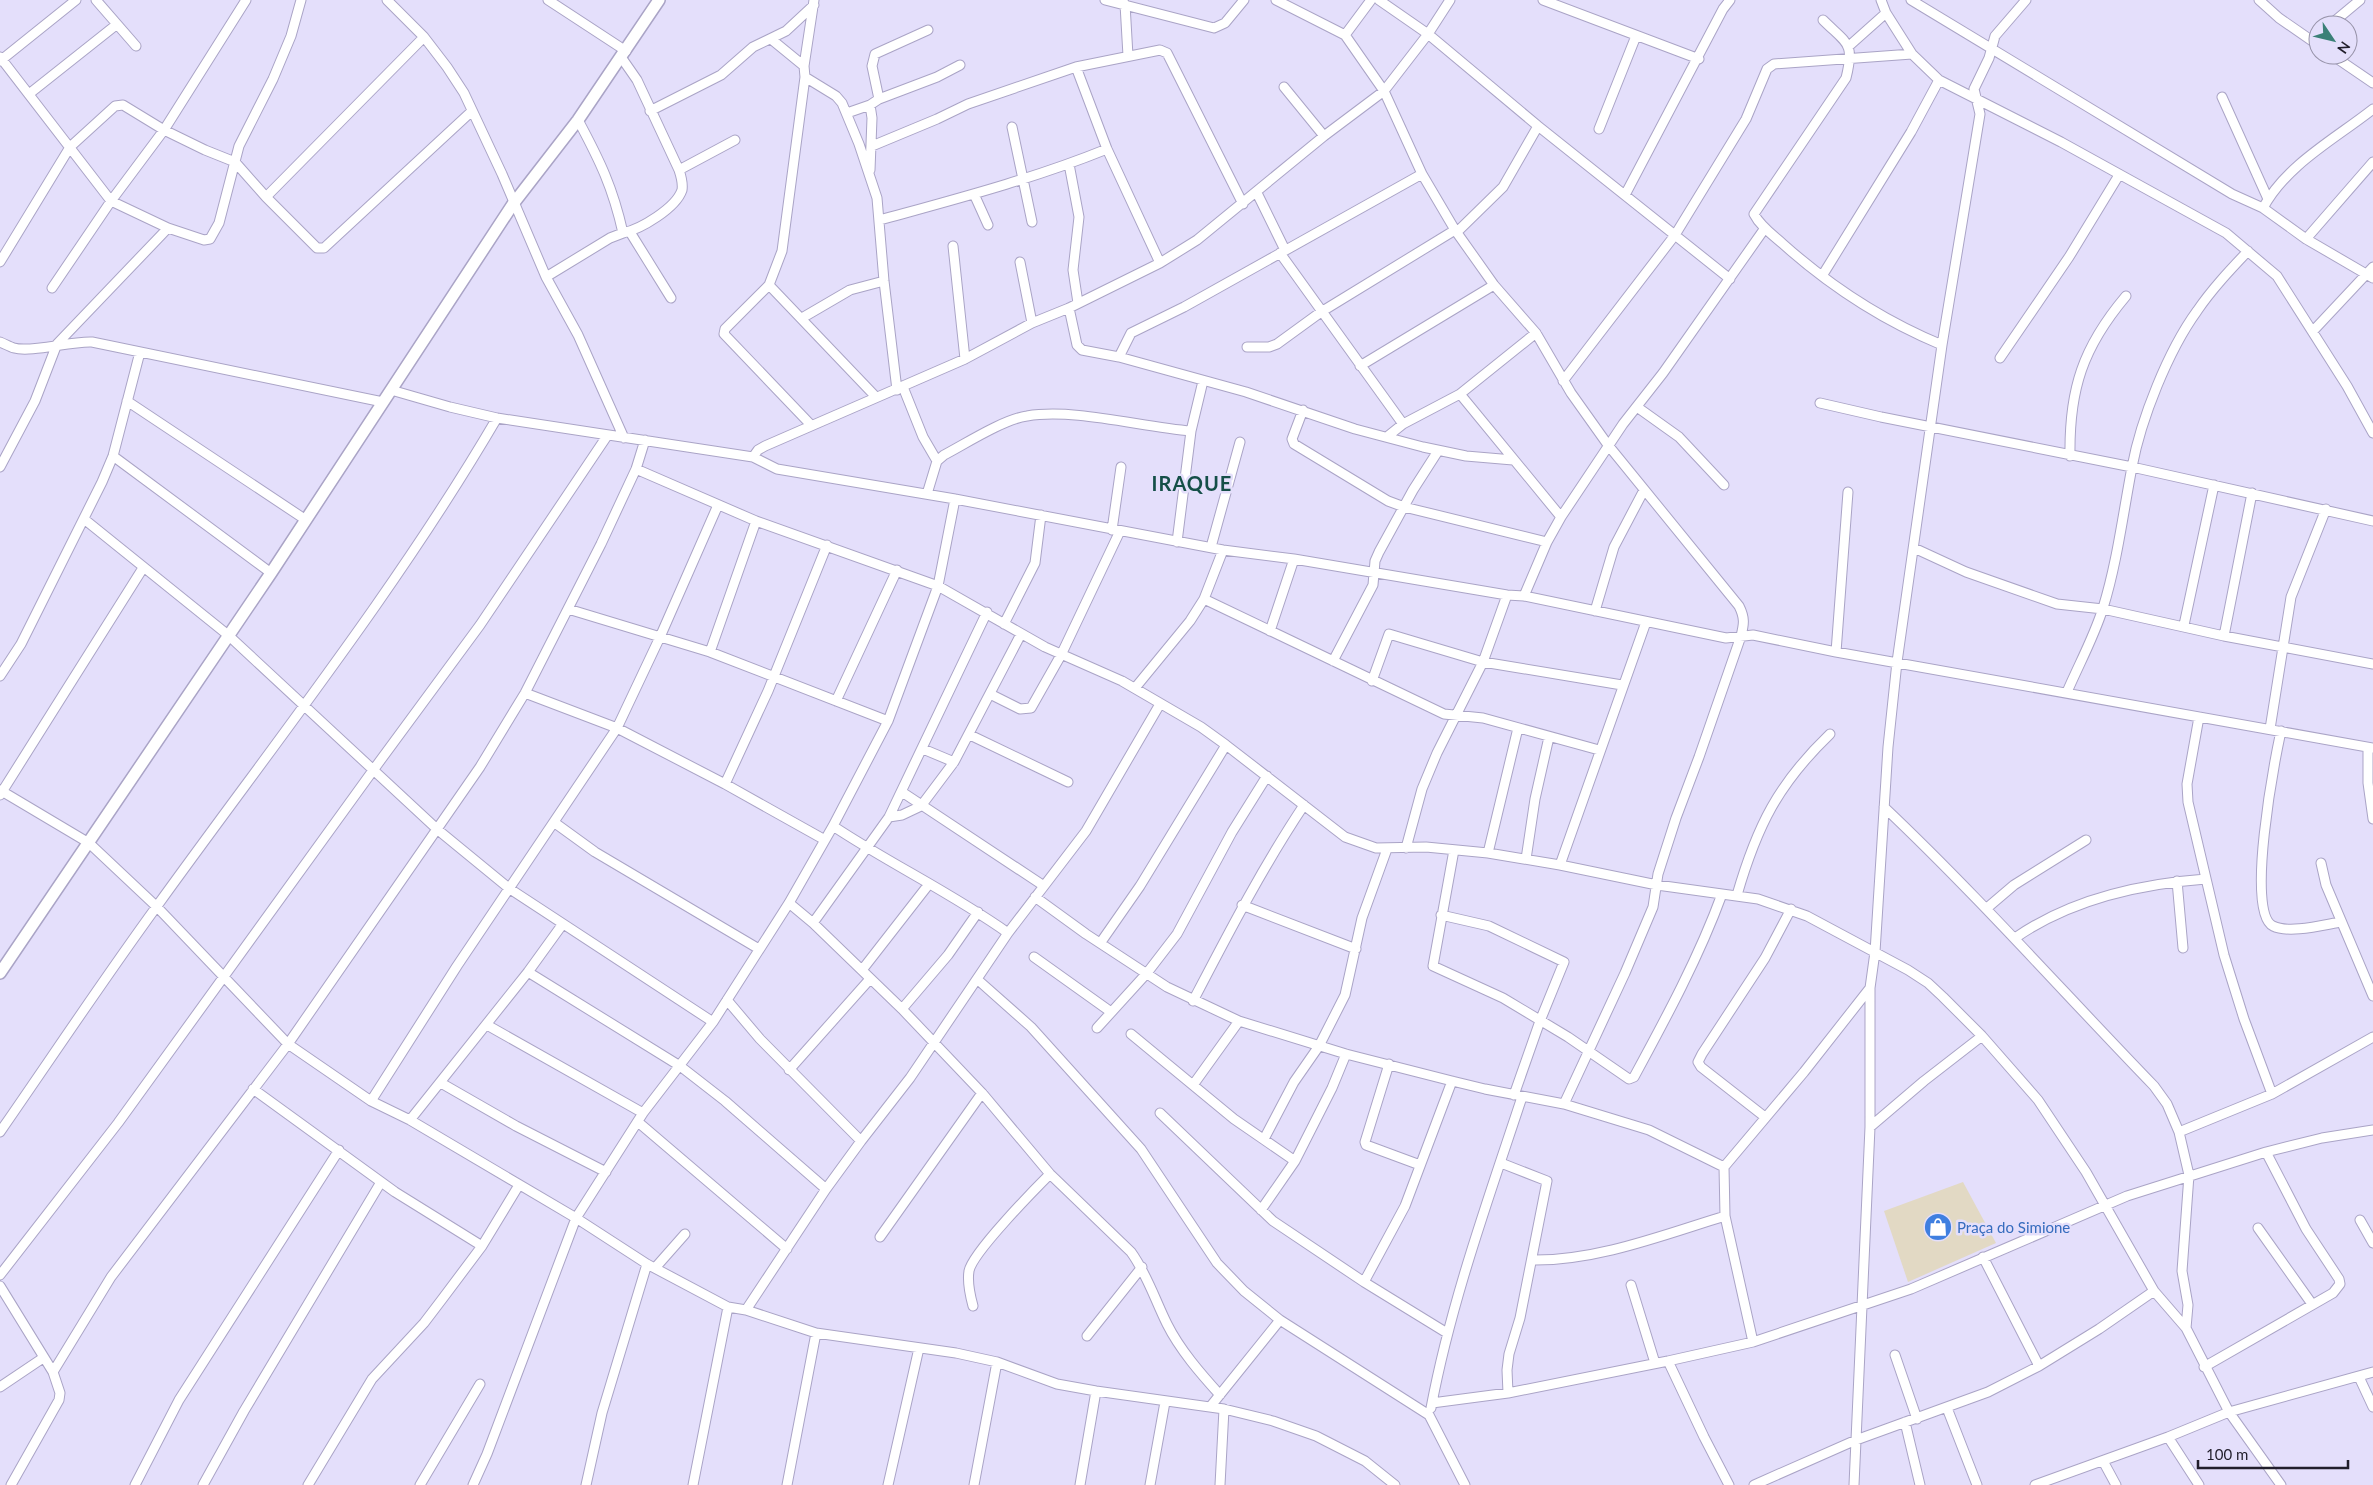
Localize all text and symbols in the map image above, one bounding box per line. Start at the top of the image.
north arrow [2308,15,2358,65]
text: N [2334,38,2354,57]
district label: IRAQUE [1152,471,1232,495]
shop icon: Praça do Simione [1923,1212,1953,1242]
place label: Praça do Simione [1957,1218,2070,1236]
scale bar [2198,1438,2348,1470]
text: 100 m [2206,1445,2248,1463]

